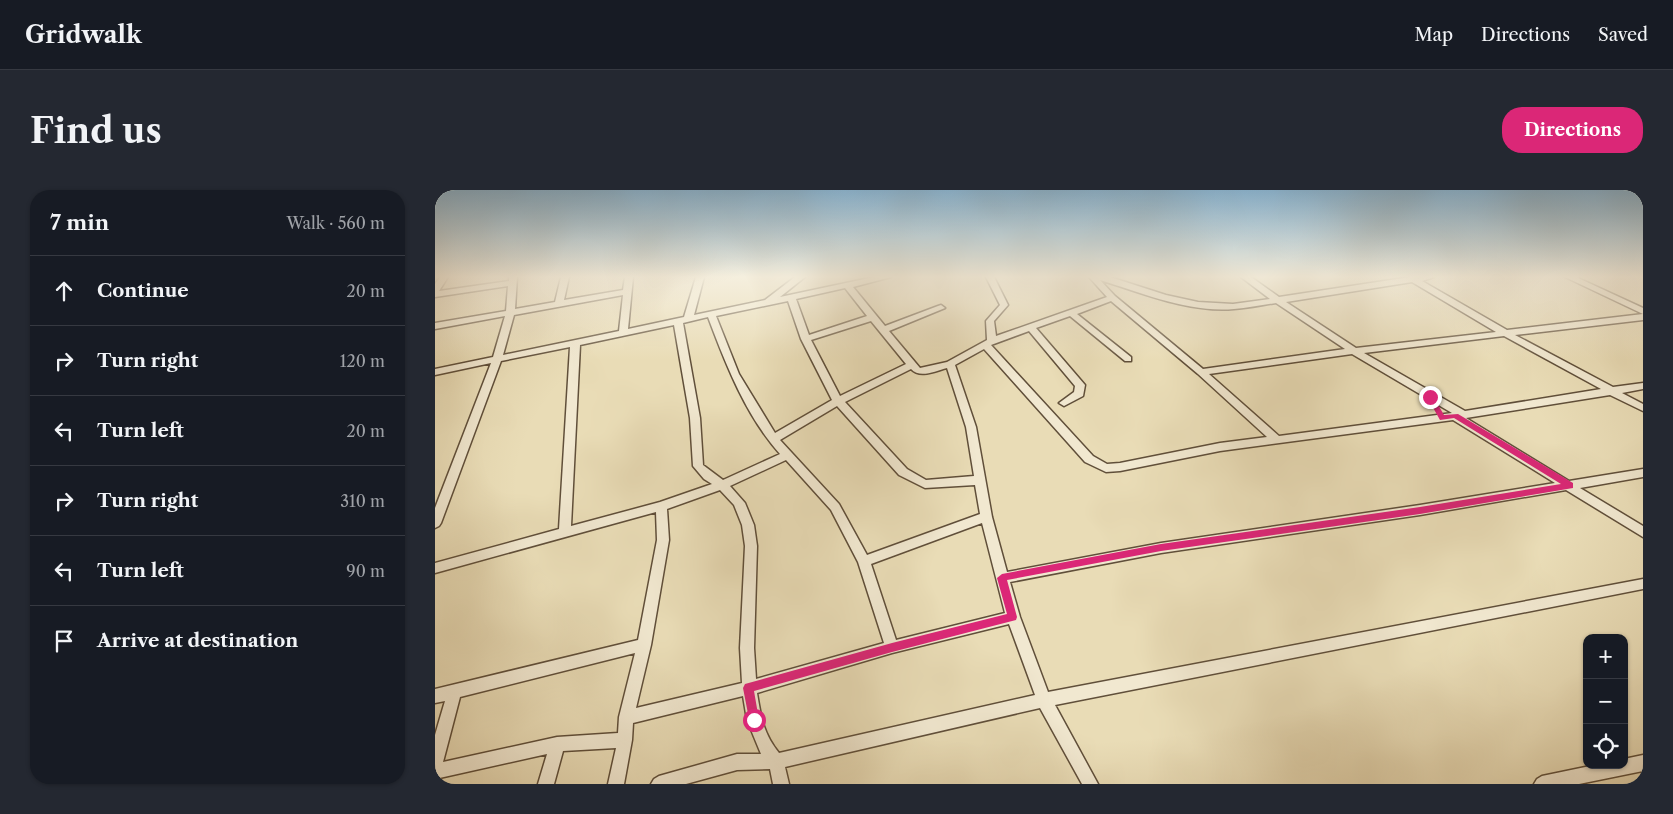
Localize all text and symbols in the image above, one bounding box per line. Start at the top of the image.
text: Gridwalk [25,20,142,49]
text: Map [1414,24,1453,46]
text: Directions [1481,24,1570,46]
text: Saved [1598,24,1648,46]
button: Directions [1502,107,1643,153]
text: Find us [30,109,162,152]
text: 7 min [50,210,109,235]
text: Walk · 560 m [286,213,385,233]
icon: ahead [50,277,78,305]
text: Continue [97,279,189,302]
text: 20 m [346,281,385,301]
icon: right [50,347,78,375]
text: Turn right [97,349,198,372]
text: 120 m [340,351,385,371]
route end [1419,386,1442,409]
icon: left [50,417,78,445]
text: Turn left [97,419,184,442]
text: 20 m [346,421,385,441]
icon: right [50,487,78,515]
text: Turn right [97,489,198,512]
text: 310 m [340,491,385,511]
icon: left [50,557,78,585]
text: Turn left [97,559,184,582]
text: 90 m [346,561,385,581]
icon: arrive [50,627,78,655]
text: Arrive at destination [97,629,298,652]
map controls [1583,634,1628,769]
button: + [1583,634,1628,679]
button: − [1583,679,1628,724]
route start [743,709,766,732]
button: locate [1583,724,1628,769]

